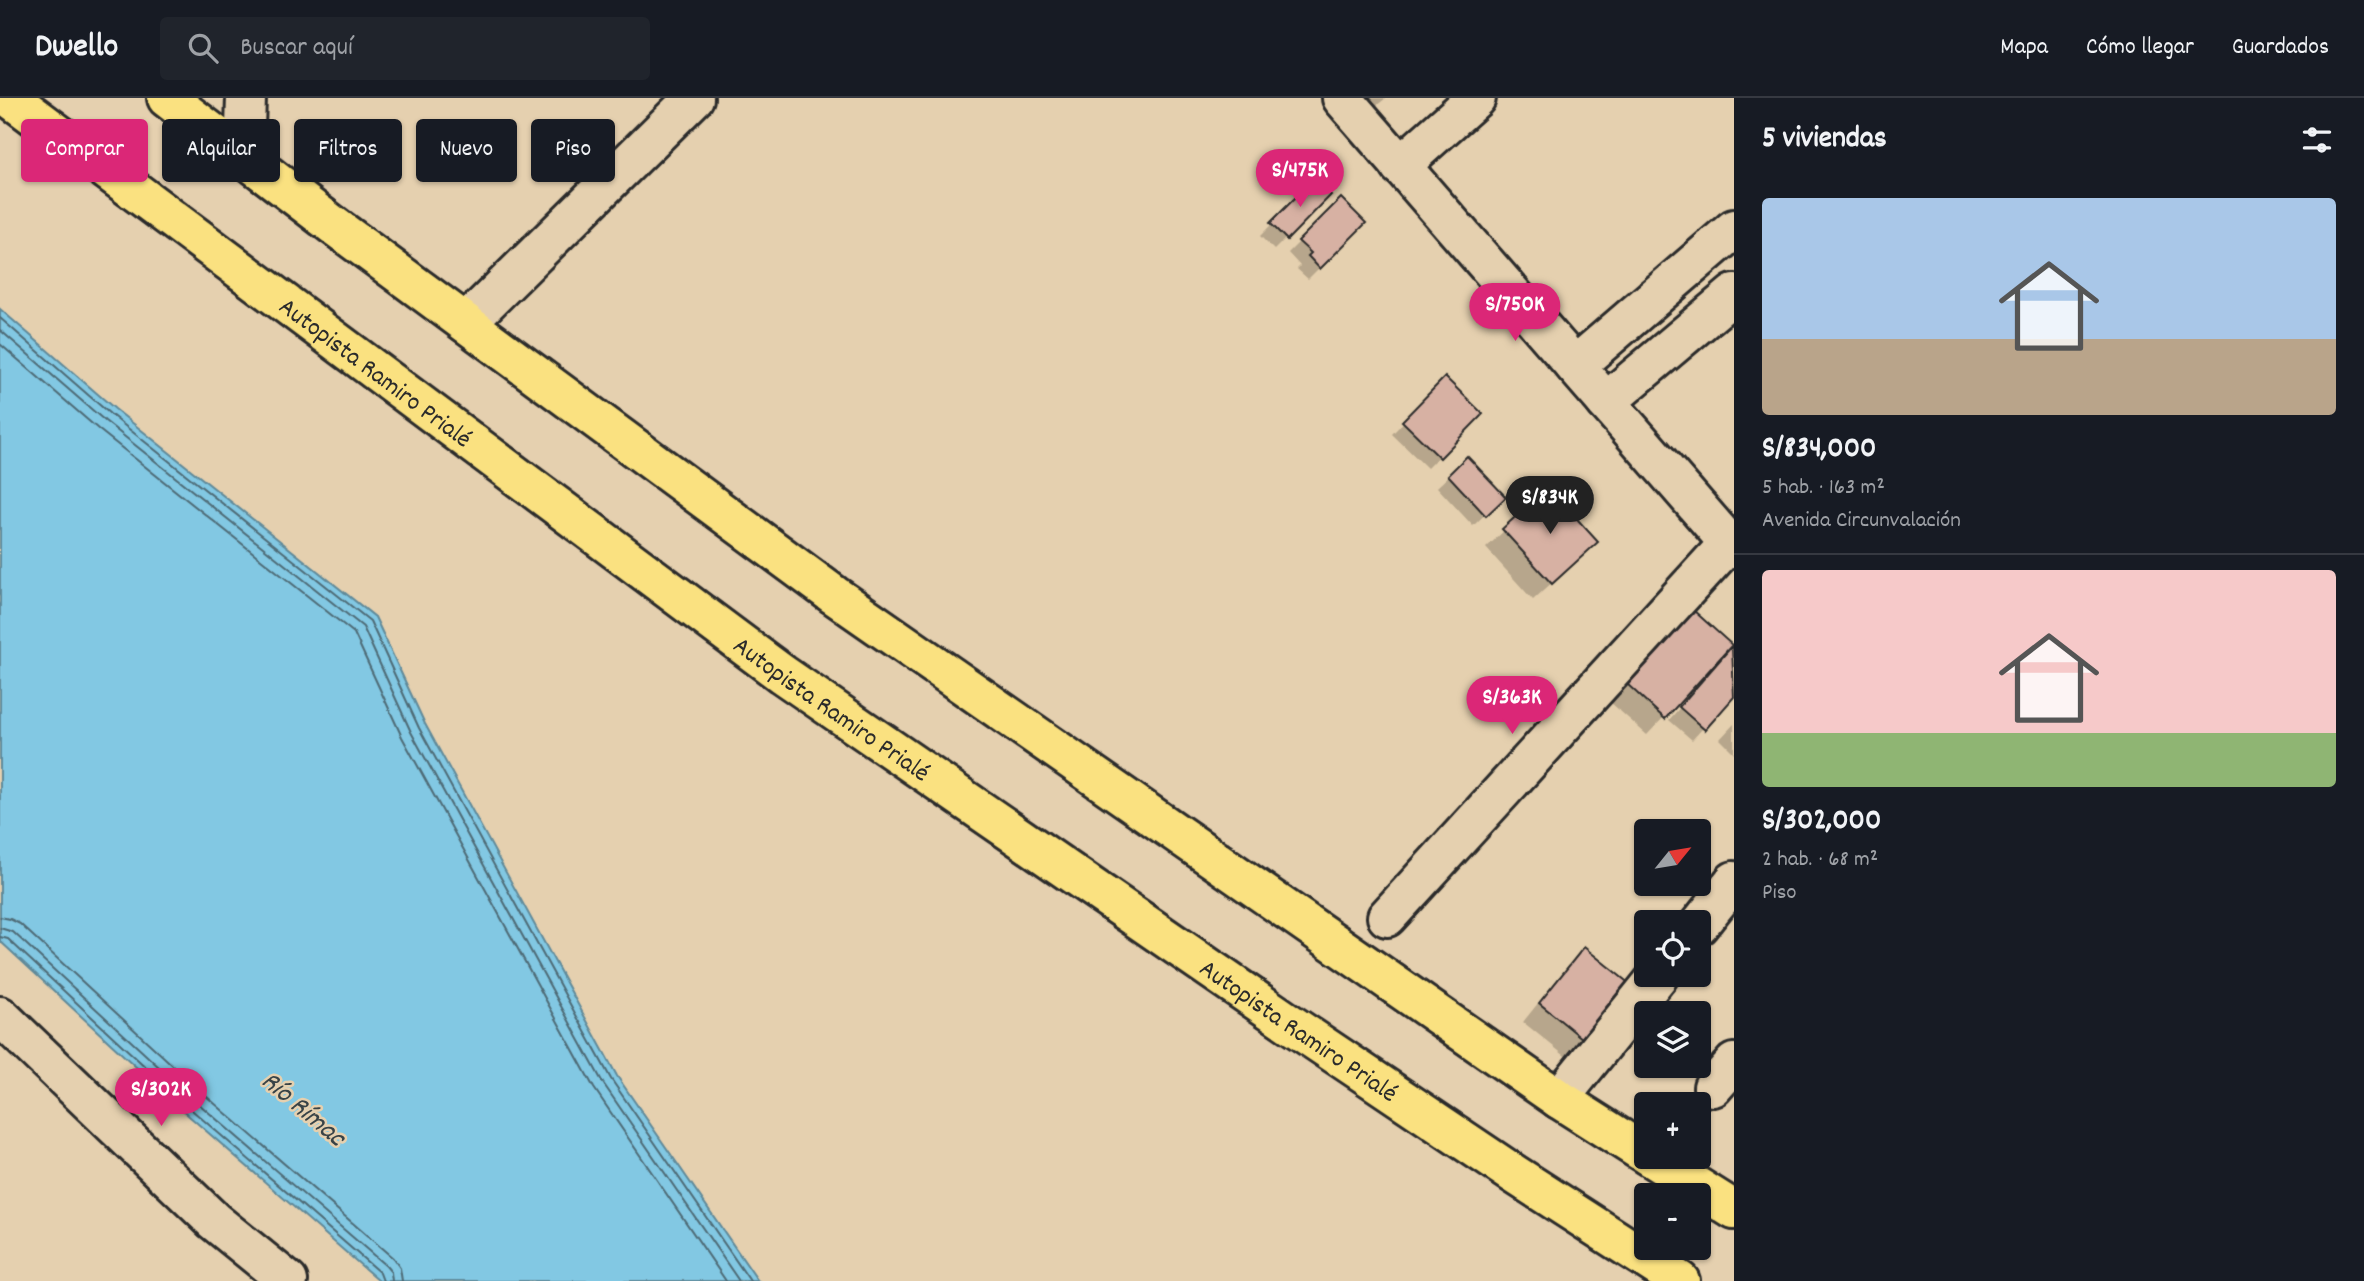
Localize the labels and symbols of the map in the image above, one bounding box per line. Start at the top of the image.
pin: S/475K [1243,150,1357,209]
pin: S/750K [1458,284,1572,343]
street label: Autopista Ramiro Prialé [270,290,479,458]
pin: S/834K [1493,476,1607,536]
street label: Autopista Ramiro Prialé [724,629,936,793]
pin: S/363K [1455,676,1569,736]
north arrow [1634,819,1712,896]
street label: Autopista Ramiro Prialé [1191,952,1404,1113]
water label: Río Rímac [251,1063,354,1159]
pin: S/302K [104,1068,218,1128]

